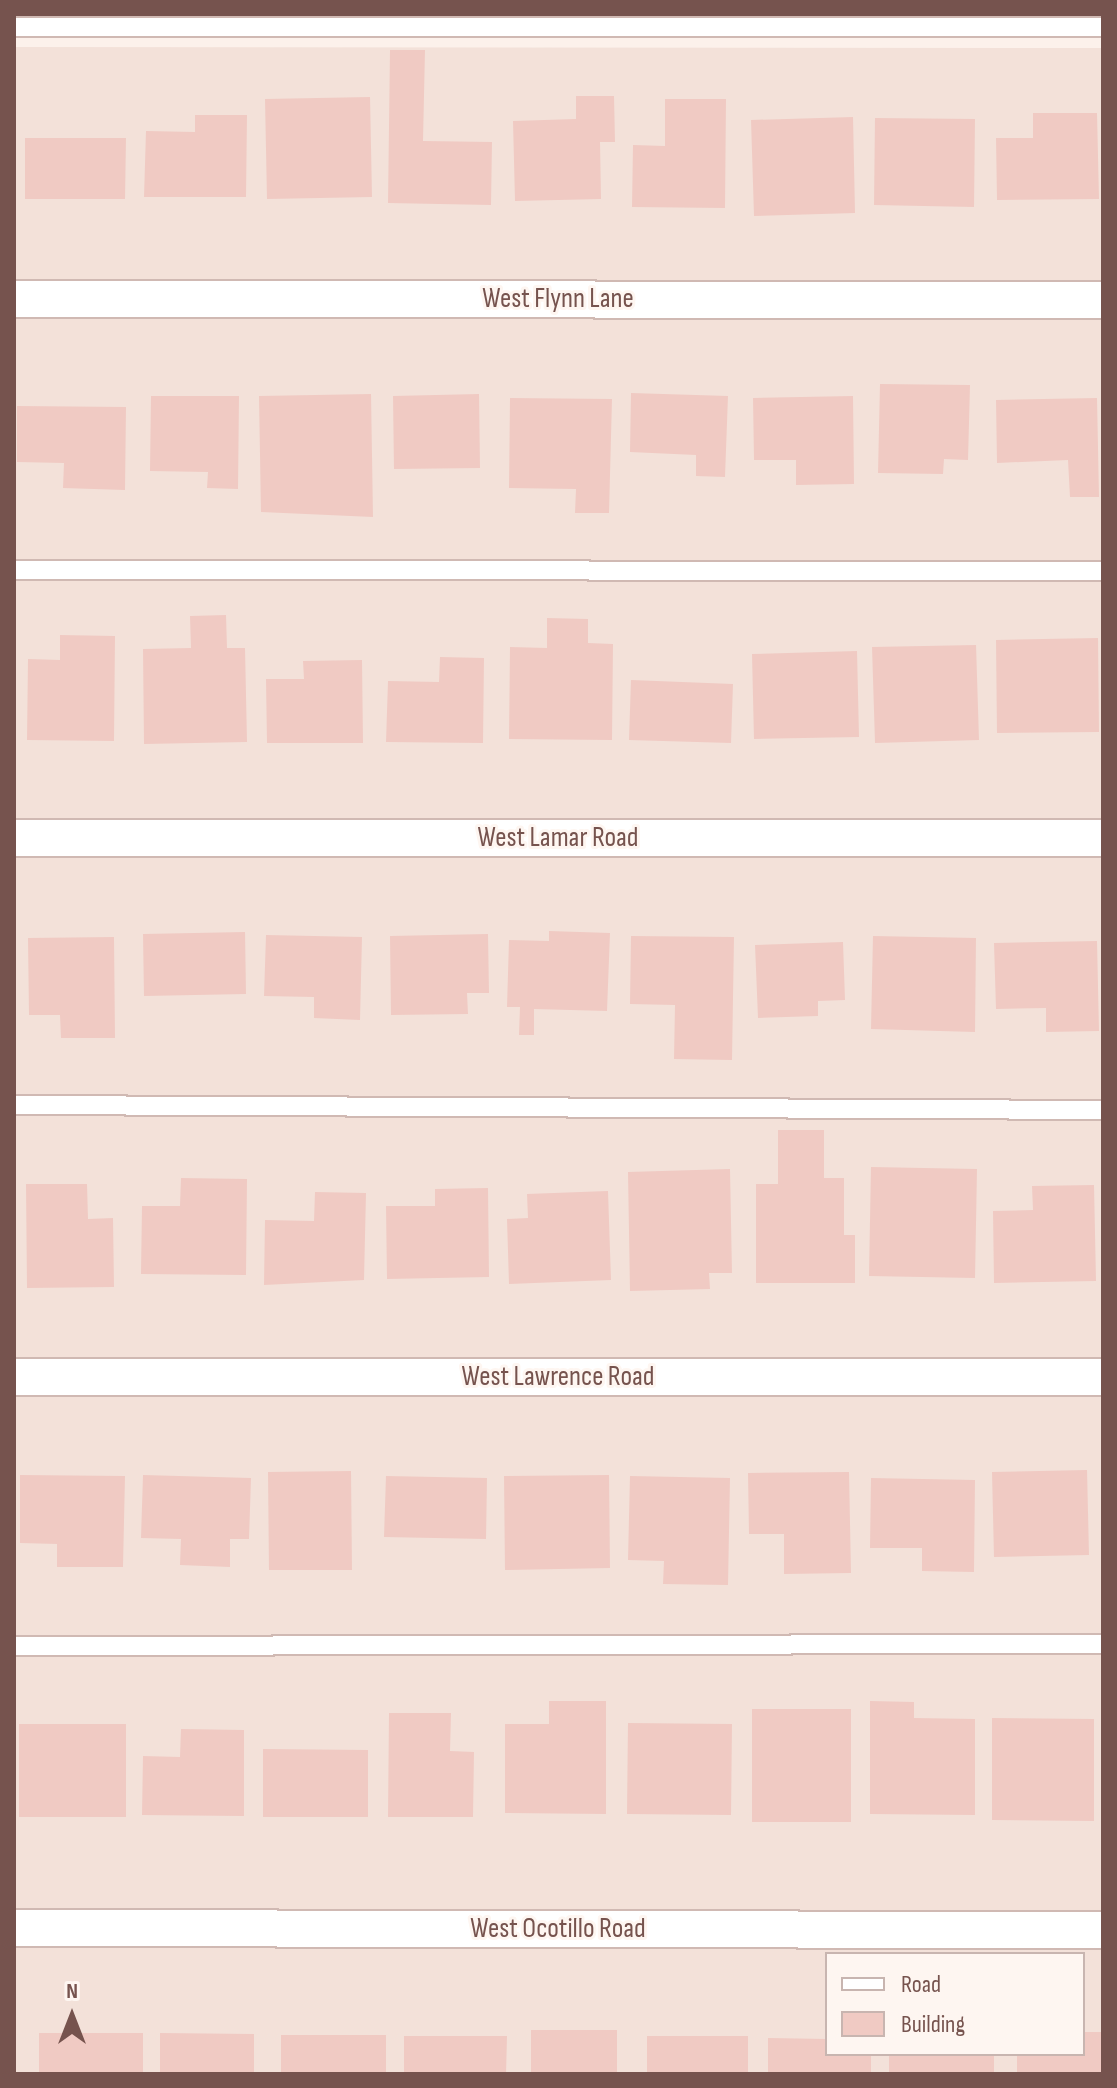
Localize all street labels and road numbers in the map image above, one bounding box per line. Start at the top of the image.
street label: West Flynn Lane [482,282,634,316]
street label: West Lamar Road [477,821,639,855]
street label: West Lawrence Road [461,1360,655,1394]
street label: West Ocotillo Road [470,1912,646,1946]

